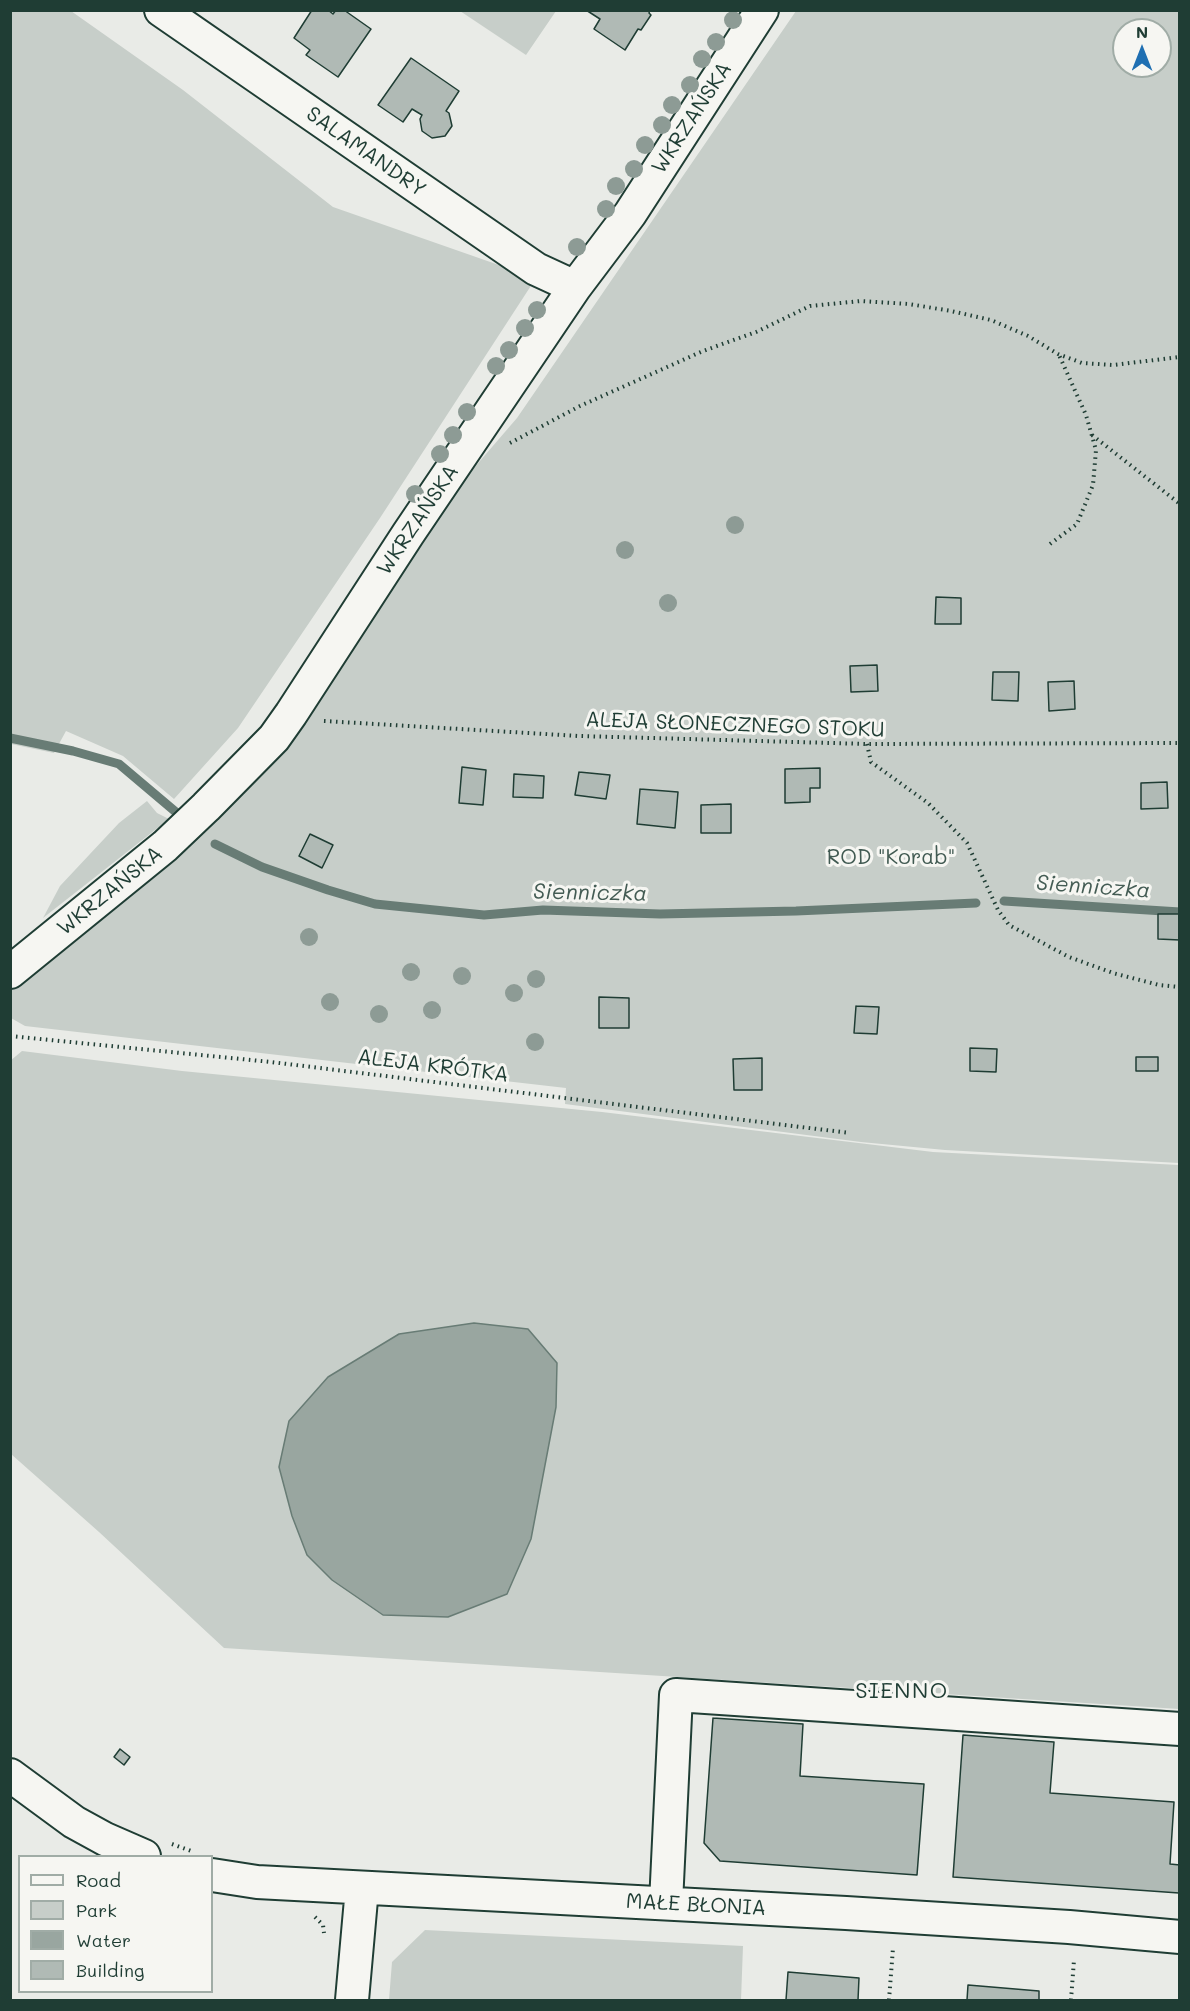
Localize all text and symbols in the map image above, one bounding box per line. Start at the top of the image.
north arrow [1112,18,1172,78]
text: N [1136,21,1148,42]
street label: WKRZAŃSKA [647,58,737,178]
street label: SALAMANDRY [301,101,431,203]
street label: WKRZAŃSKA [372,460,464,580]
street label: ALEJA SŁONECZNEGO STOKU [585,707,885,743]
street label: WKRZAŃSKA [52,841,168,941]
park label: ROD "Korab" [827,845,955,871]
water label: Sienniczka [1035,870,1151,904]
water label: Sienniczka [533,879,647,907]
street label: ALEJA KRÓTKA [356,1044,510,1088]
district label: SIENNO [855,1678,949,1704]
legend [18,1855,213,1993]
text: Road [76,1868,121,1892]
street label: MAŁE BŁONIA [625,1889,767,1921]
text: Park [76,1898,117,1922]
text: Water [76,1928,131,1952]
text: Building [76,1958,144,1982]

